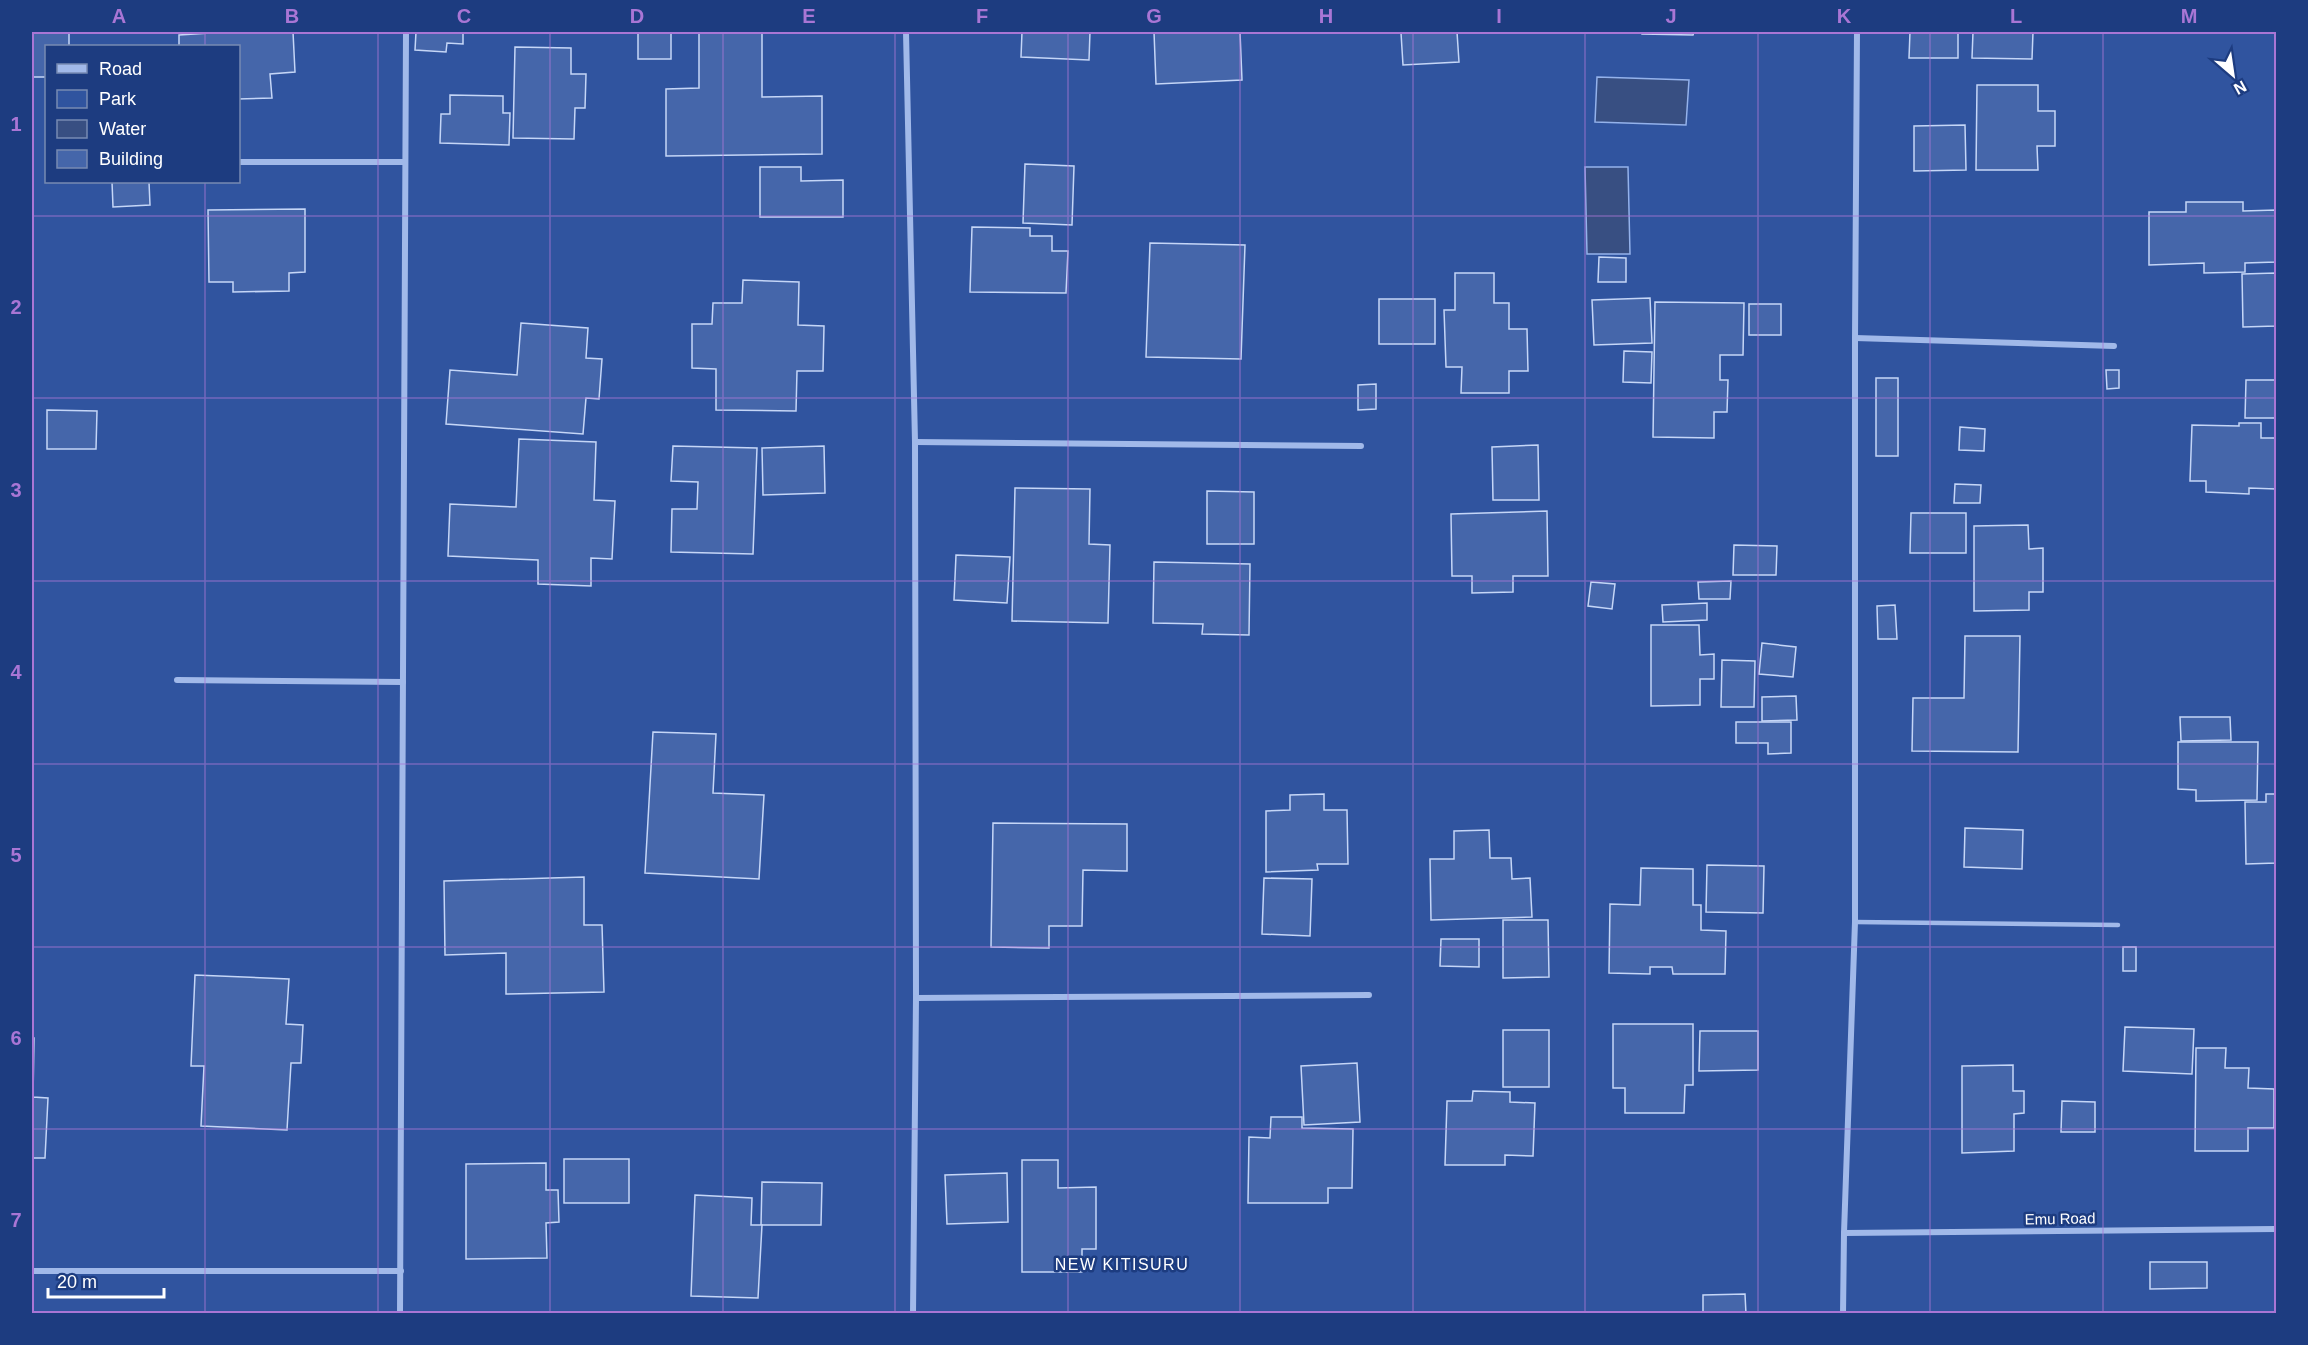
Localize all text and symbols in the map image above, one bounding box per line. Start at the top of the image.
text: A [112,5,126,27]
text: B [285,5,299,27]
text: C [457,5,471,27]
text: D [630,5,644,27]
text: E [802,5,816,27]
text: F [976,5,988,27]
text: G [1146,5,1162,27]
text: H [1319,5,1333,27]
text: I [1496,5,1502,27]
text: J [1665,5,1677,27]
text: K [1837,5,1852,27]
text: L [2010,5,2022,27]
text: M [2181,5,2197,27]
legend [45,45,240,183]
north arrow [2203,45,2263,105]
text: Road [99,59,142,79]
text: N [2231,77,2249,98]
text: Park [99,89,137,109]
text: 1 [10,113,22,135]
text: Water [99,119,146,139]
text: Building [99,149,163,169]
text: 2 [10,296,22,318]
text: 3 [10,479,22,501]
text: 4 [10,661,22,683]
text: 5 [10,844,22,866]
text: 6 [10,1027,22,1049]
text: 7 [10,1209,22,1231]
street label: Emu Road [2024,1209,2096,1228]
district label: NEW KITISURU [1055,1256,1189,1273]
scale bar [48,1261,164,1299]
text: 20 m [57,1272,97,1292]

